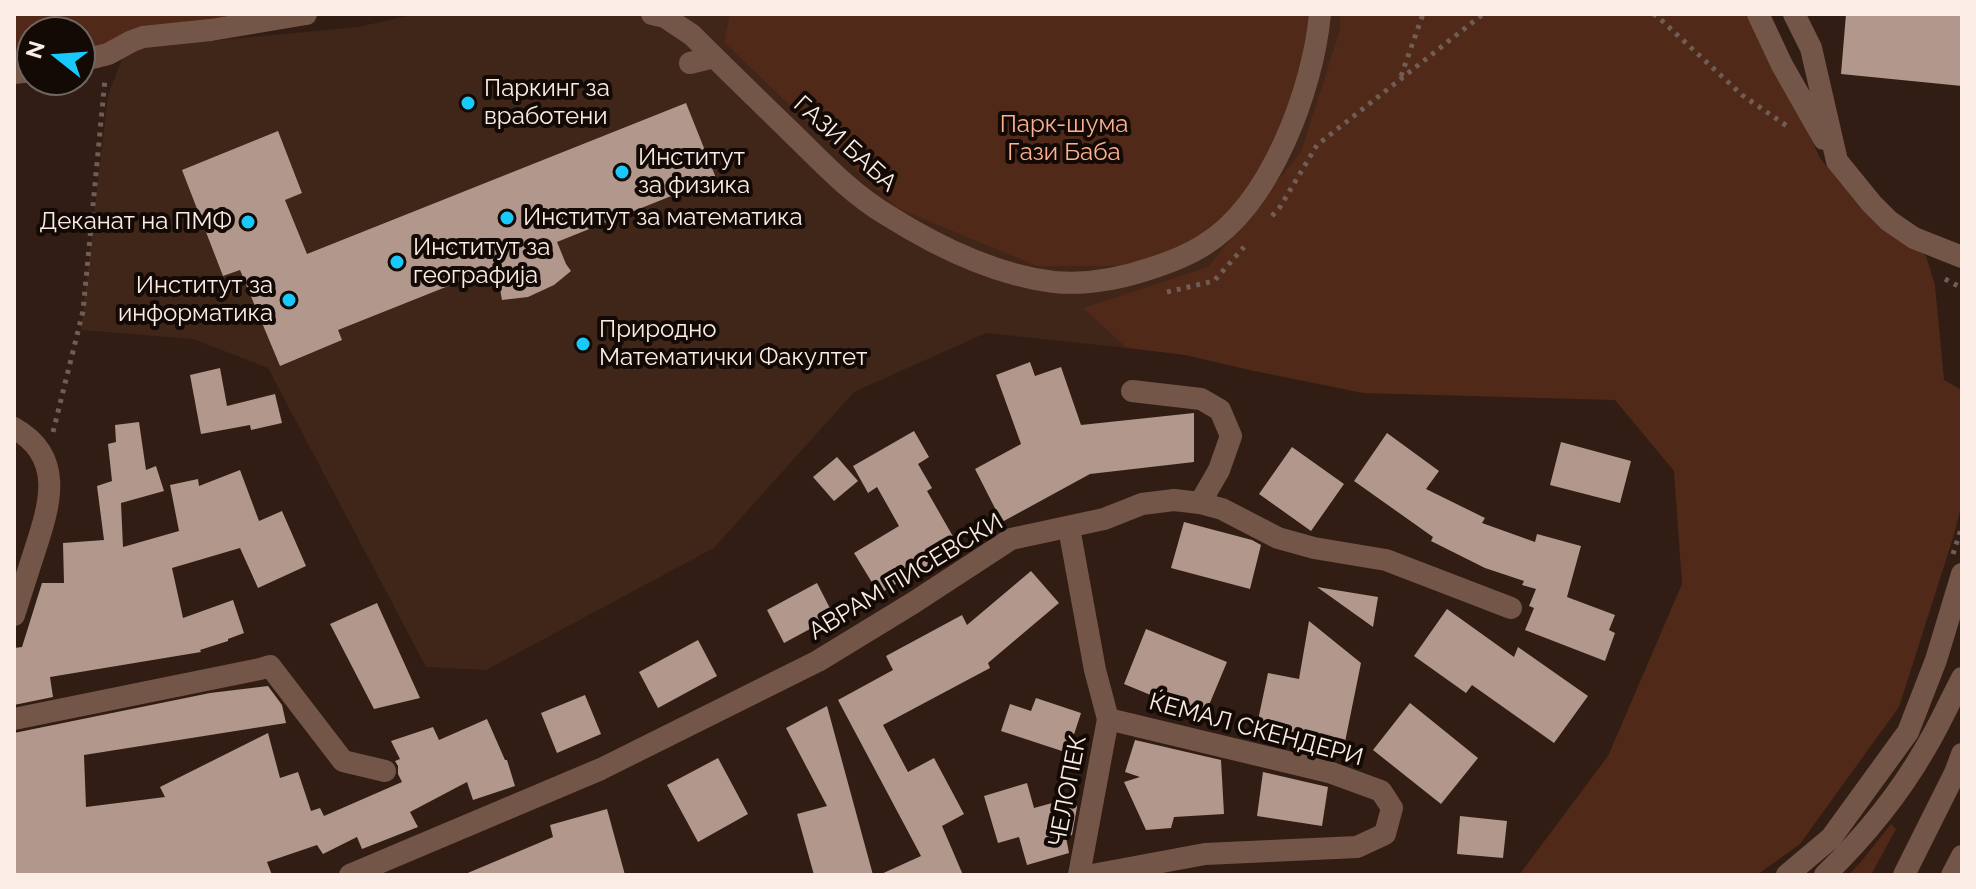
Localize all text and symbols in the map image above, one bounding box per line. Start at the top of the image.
north arrow [16,16,96,96]
text: N [20,38,50,61]
place label: Паркинг за вработени [484,75,610,131]
street label: ГАЗИ БАБА [787,90,903,198]
marker: Паркинг за вработени [459,94,477,112]
park label: Парк-шума Гази Баба [1000,111,1128,167]
place label: Институт за физика [638,144,750,200]
marker: Институт за физика [613,163,631,181]
place label: Институт за математика [523,204,803,232]
place label: Деканат на ПМФ [39,208,232,236]
marker: Институт за математика [498,209,516,227]
marker: Деканат на ПМФ [239,213,257,231]
place label: Институт за географија [413,234,550,290]
marker: Институт за географија [388,253,406,271]
place label: Институт за информатика [118,272,273,328]
marker: Институт за информатика [280,291,298,309]
place label: Природно Математички Факултет [599,316,868,372]
marker: Природно Математички Факултет [574,335,592,353]
street label: АВРАМ ПИСЕВСКИ [804,508,1008,646]
street label: ЌЕМАЛ СКЕНДЕРИ [1146,688,1366,772]
street label: ЧЕЛОПЕК [1043,733,1093,849]

